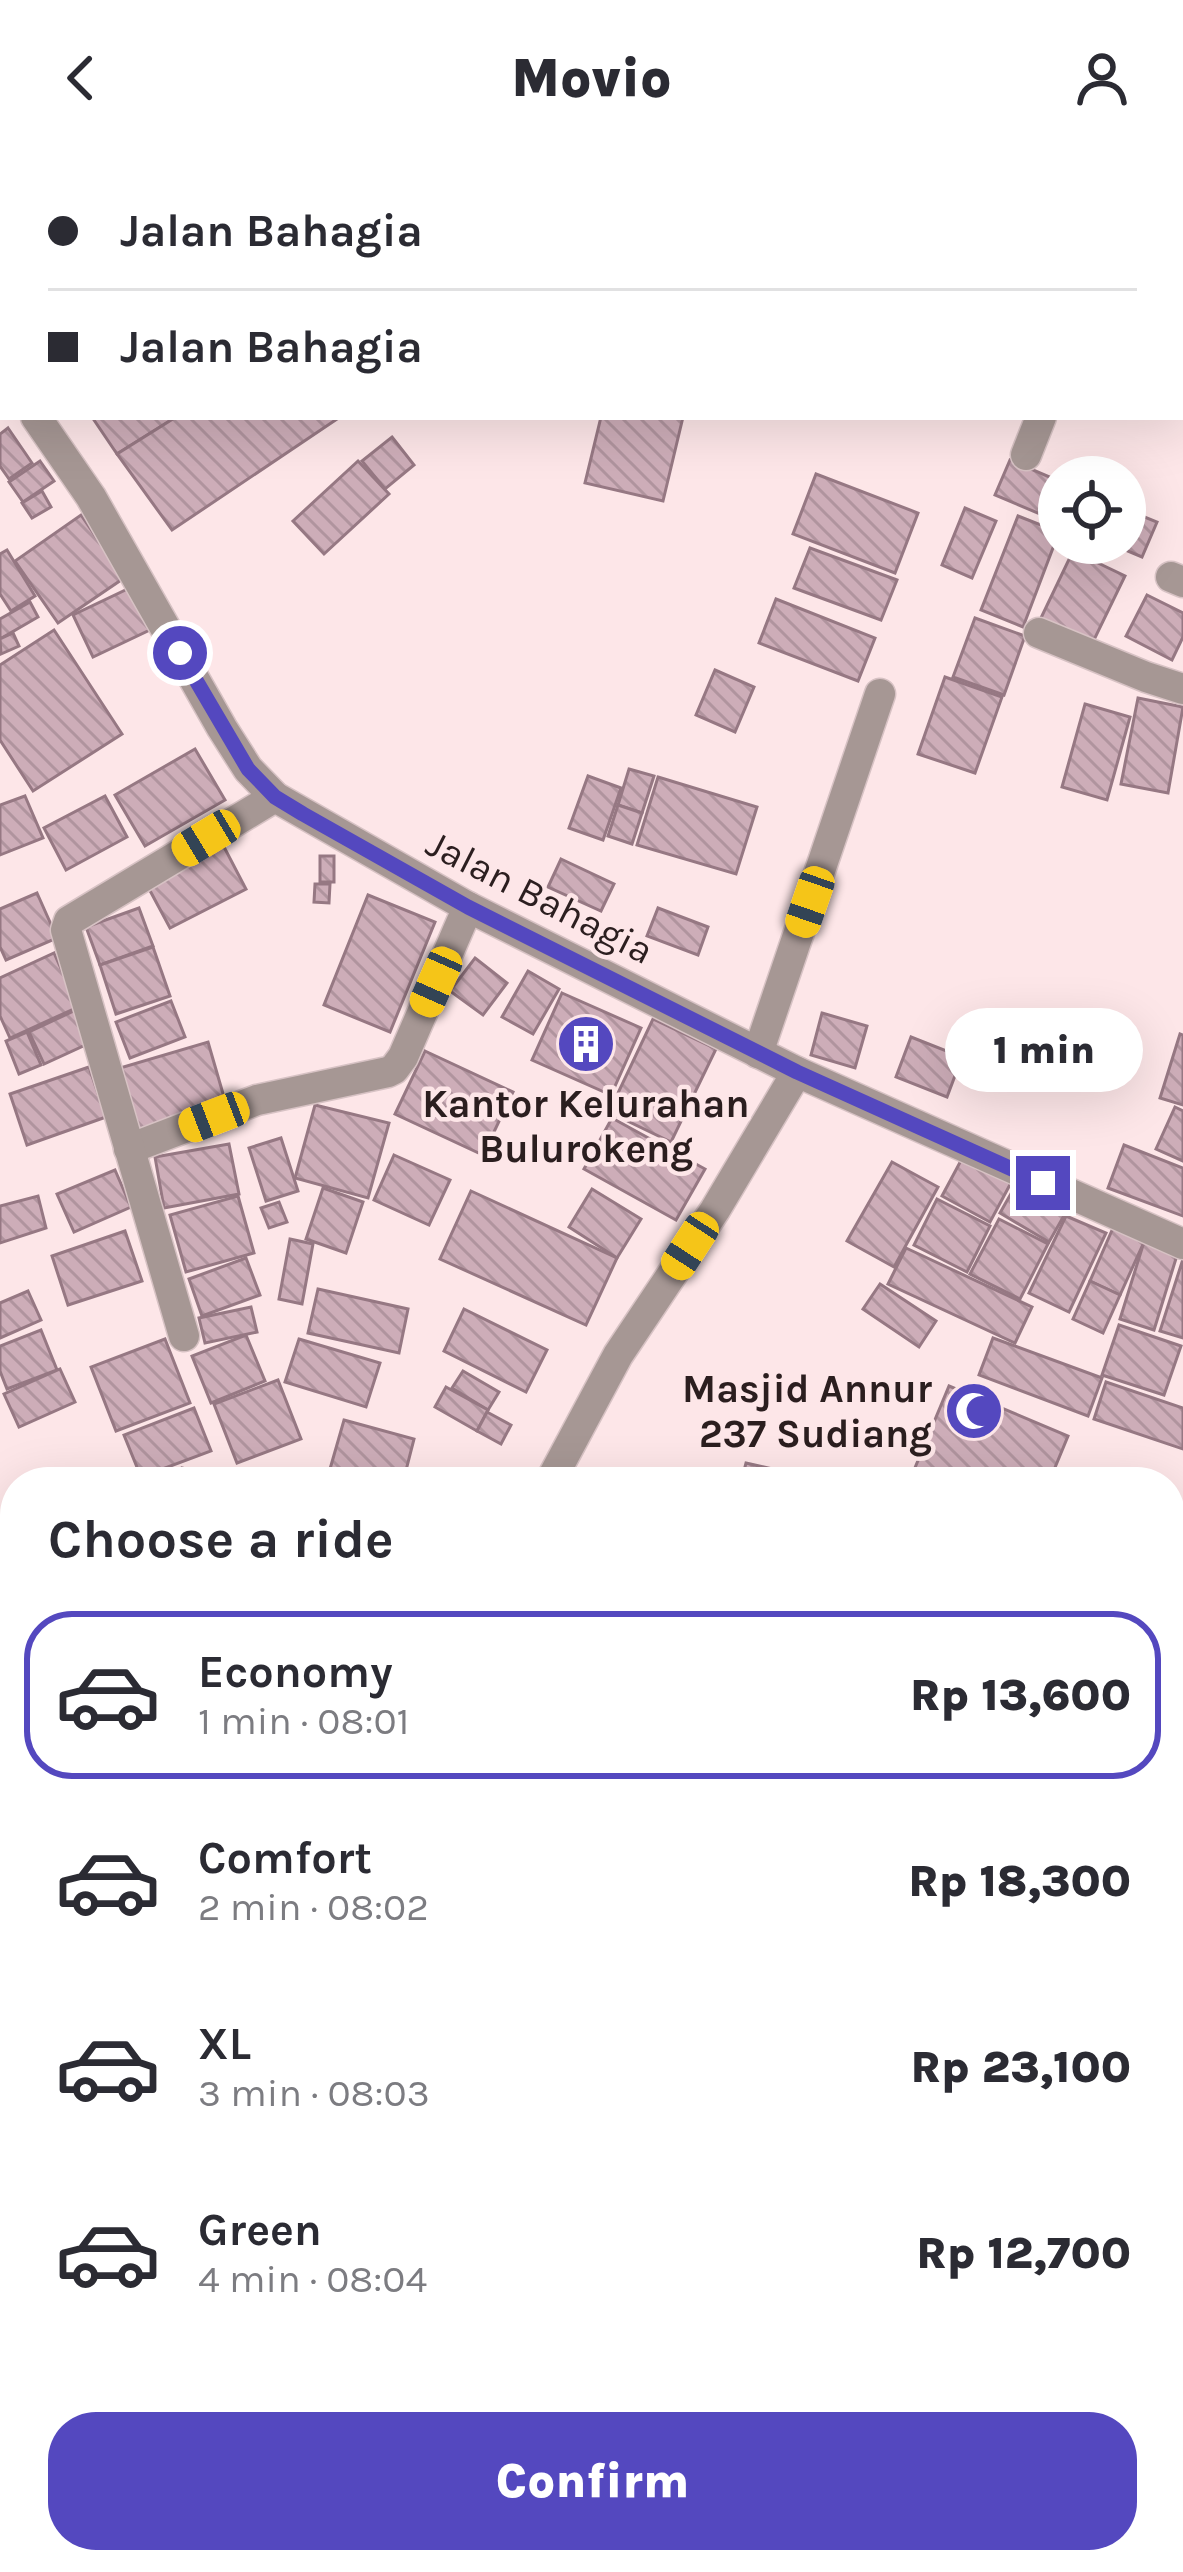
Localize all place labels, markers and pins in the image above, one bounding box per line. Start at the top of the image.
building icon: Kantor Kelurahan Bulurokeng [555,1013,617,1075]
place label: Kantor Kelurahan Bulurokeng [422,1081,750,1172]
place label: Masjid Annur 237 Sudiang [682,1366,933,1457]
mosque icon: Masjid Annur 237 Sudiang [943,1380,1005,1442]

